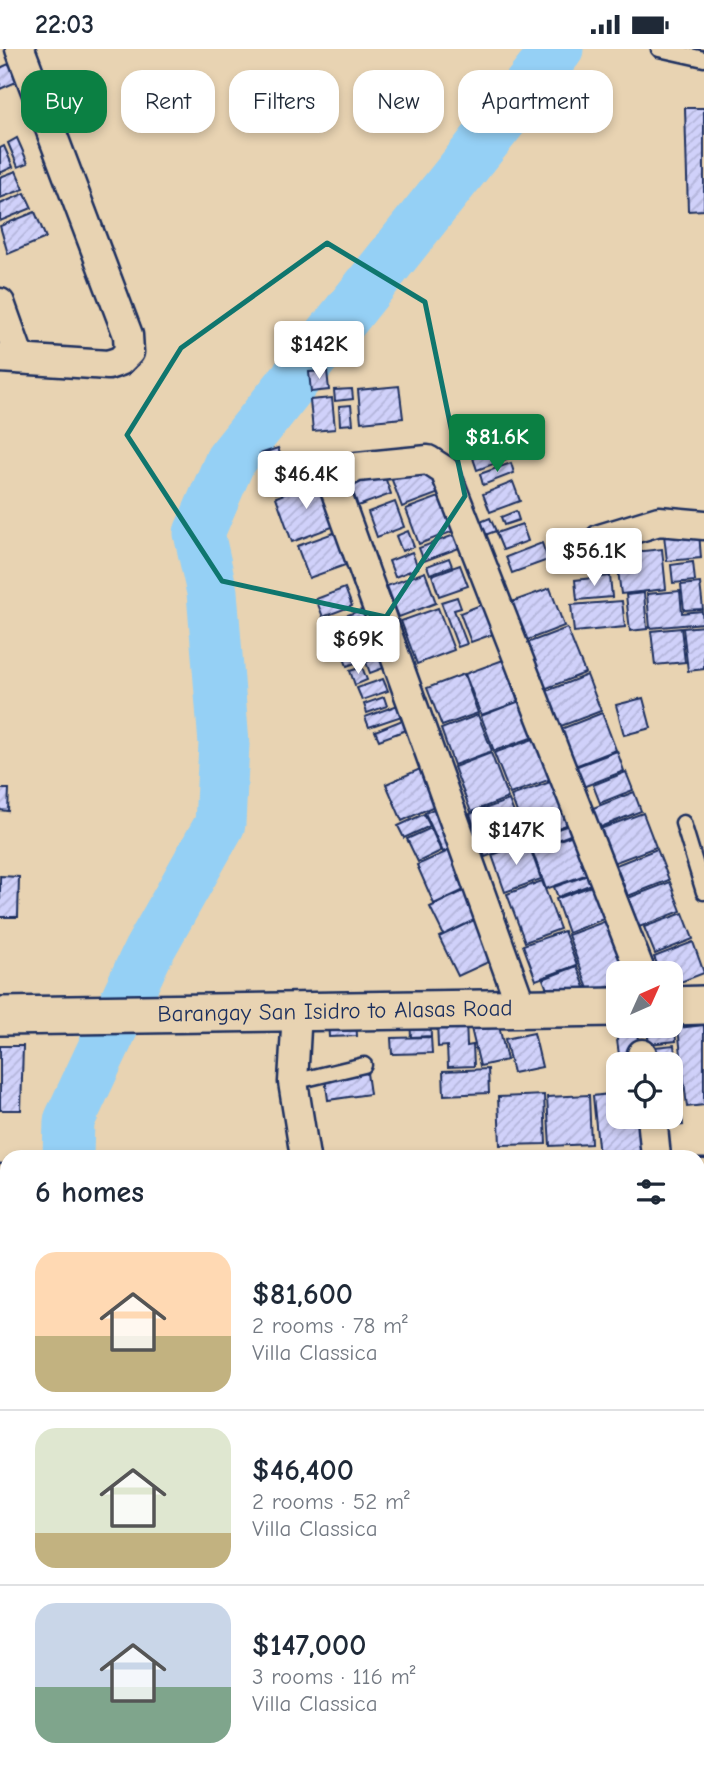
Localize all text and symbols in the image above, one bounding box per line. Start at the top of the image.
text: 22:03 [35,10,94,40]
chip: Buy [21,70,107,133]
chip: Rent [121,70,215,133]
chip: Filters [229,70,339,133]
chip: New [353,70,444,133]
chip: Apartment [458,70,613,133]
pin: $142K [270,321,368,381]
text: $142K [290,330,348,357]
pin: $81.6K [440,415,554,474]
text: $81.6K [465,423,529,450]
pin: $46.4K [249,451,363,511]
text: $46.4K [274,460,338,487]
pin: $56.1K [537,529,651,588]
text: $56.1K [562,537,626,564]
pin: $69K [317,617,399,676]
text: $69K [333,625,383,652]
pin: $147K [467,807,565,867]
text: $147K [488,816,544,843]
north arrow [606,961,682,1038]
map controls [606,961,683,1129]
street label: Barangay San Isidro to Alasas Road [157,994,513,1028]
button: locate [606,1052,683,1129]
icon: filters [632,1173,670,1211]
text: 6 homes [35,1175,144,1210]
text: $81,600 [252,1277,353,1312]
icon: home [91,1280,175,1364]
text: 2 rooms · 78 m² [252,1312,408,1339]
text: Villa Classica [252,1339,378,1366]
text: $46,400 [252,1453,354,1488]
icon: home [91,1456,175,1540]
text: 2 rooms · 52 m² [252,1488,410,1515]
text: Villa Classica [252,1515,378,1542]
text: $147,000 [252,1628,366,1663]
icon: home [91,1631,175,1715]
text: 3 rooms · 116 m² [252,1663,416,1690]
text: Villa Classica [252,1690,378,1717]

